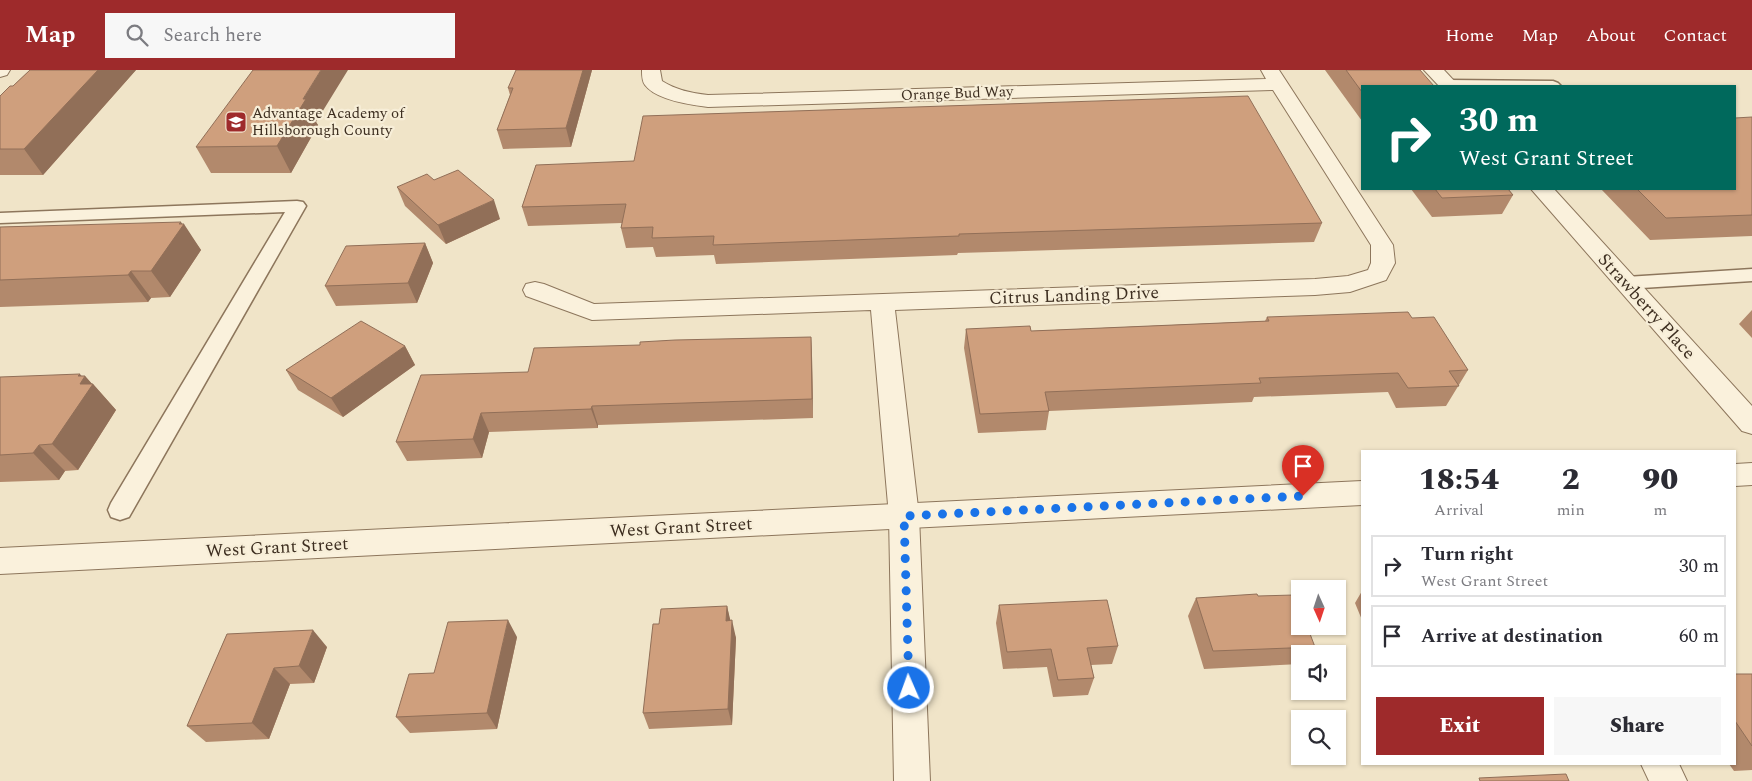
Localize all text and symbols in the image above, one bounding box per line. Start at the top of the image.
search box [105,13,455,58]
text: Map [25,17,75,53]
icon: search [123,21,151,49]
text: Search here [163,21,262,50]
text: Home [1445,22,1494,49]
text: Map [1522,22,1558,49]
text: About [1586,22,1636,49]
text: Contact [1664,22,1727,49]
street label: Orange Bud Way [900,80,1014,107]
text: 30 m [1459,94,1539,147]
place label: Advantage Academy of Hillsborough County [252,102,406,142]
icon: right [1376,105,1441,170]
school or university icon: Advantage Academy of Hillsborough County [224,110,248,134]
text: West Grant Street [1459,142,1634,175]
street label: Strawberry Place [1591,247,1702,366]
street label: Citrus Landing Drive [989,279,1159,312]
pin [1282,445,1324,496]
icon: arrive [1289,452,1317,480]
text: 18:54 [1419,457,1499,503]
text: 2 [1562,457,1580,503]
text: 90 [1642,457,1678,503]
text: Arrival [1434,498,1484,522]
text: min [1557,498,1585,522]
text: m [1653,498,1667,522]
street label: West Grant Street [609,510,753,545]
street label: West Grant Street [205,530,349,565]
text: Turn right [1421,540,1514,569]
icon: right [1378,552,1406,580]
text: 30 m [1679,552,1719,581]
text: West Grant Street [1421,569,1548,593]
north arrow [1291,580,1346,635]
map controls [1291,580,1346,765]
icon: arrive [1378,622,1406,650]
text: Arrive at destination [1421,622,1603,651]
text: 60 m [1679,622,1719,651]
button: sound [1291,645,1346,700]
position arrow [882,661,934,713]
button: Exit [1376,697,1544,755]
button: Share [1554,697,1721,755]
button: search [1291,710,1346,765]

